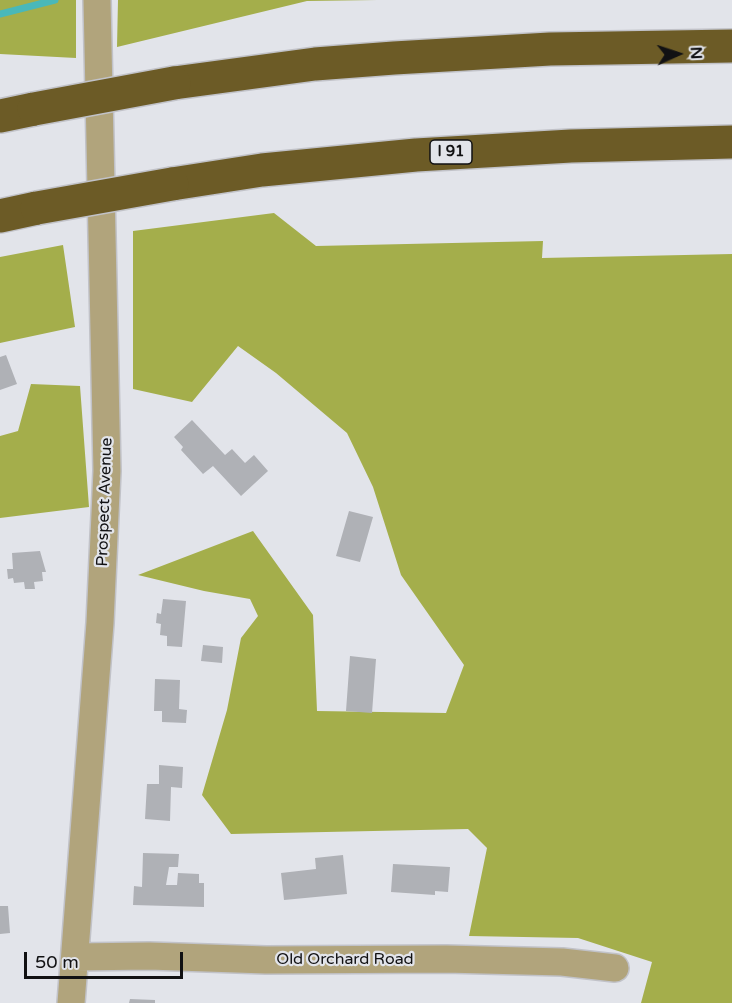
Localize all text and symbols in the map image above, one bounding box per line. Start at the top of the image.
north arrow [648,24,708,84]
text: N [686,46,706,60]
road number: I 91 [430,140,472,164]
street label: Prospect Avenue [93,437,117,567]
scale bar [27,940,186,978]
street label: Old Orchard Road [276,950,414,970]
text: 50 m [35,951,79,973]

